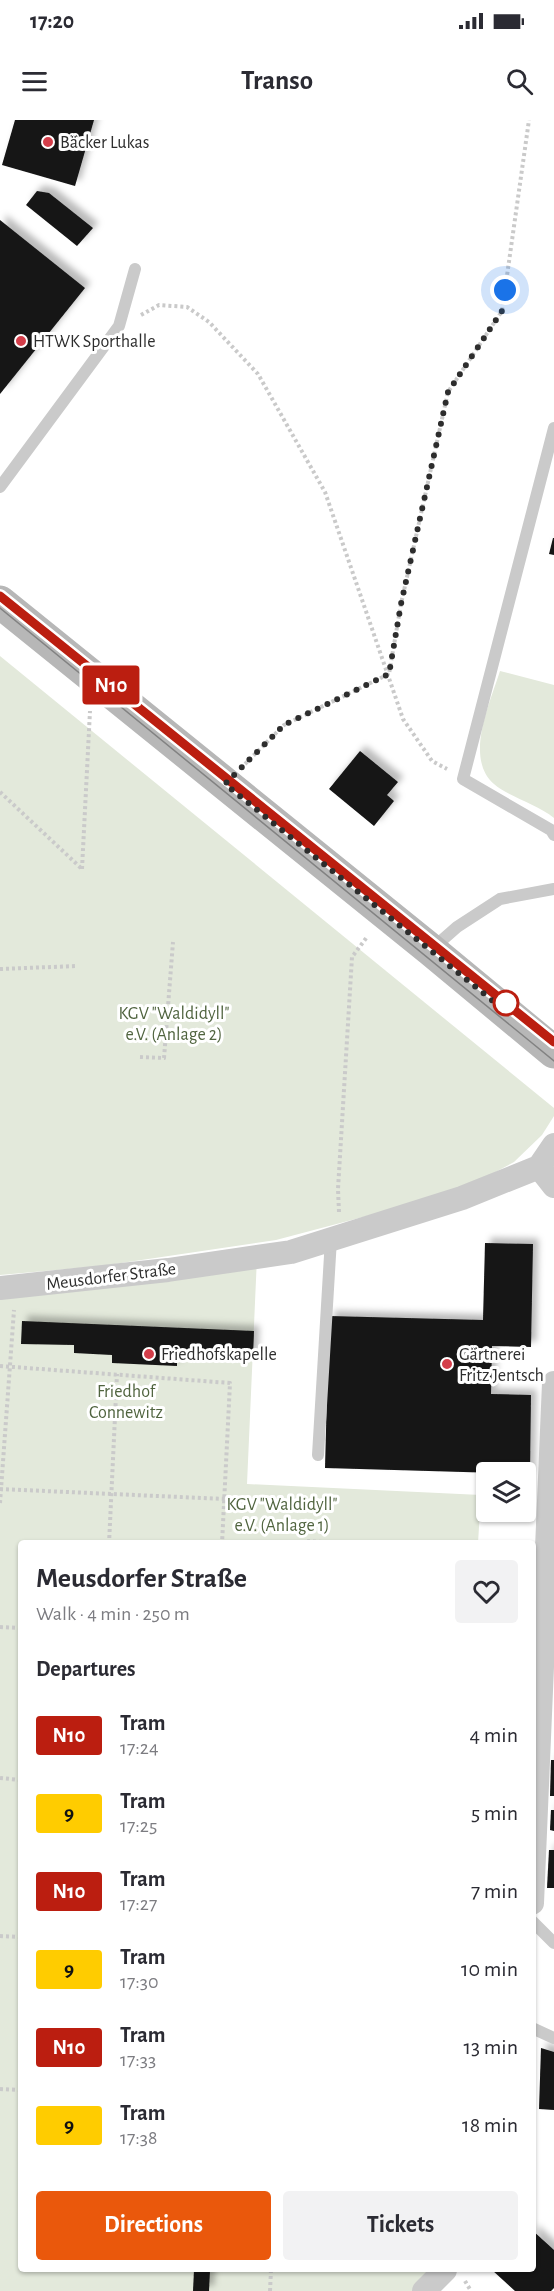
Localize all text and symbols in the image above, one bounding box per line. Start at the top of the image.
text: 17:20 [30,10,74,32]
icon: menu [18,65,51,98]
icon: search [503,65,536,98]
text: Transo [241,67,313,94]
place label: Bäcker Lukas [60,134,149,152]
marker: Bäcker Lukas [41,135,55,149]
your location [490,275,520,305]
place label: HTWK Sporthalle [33,333,156,351]
marker: HTWK Sporthalle [14,334,28,348]
line badge: N10 [76,666,146,704]
text: N10 [94,675,128,696]
unlabelled marker [493,990,519,1016]
park label: KGV "Waldidyll" e.V. (Anlage 2) [118,1005,230,1044]
street label: Meusdorfer Straße [45,1260,177,1294]
place label: Friedhofskapelle [161,1346,277,1364]
place label: Gärtnerei Fritz Jentsch [459,1346,544,1385]
marker: Friedhofskapelle [142,1347,156,1361]
marker: Gärtnerei Fritz Jentsch [440,1357,454,1371]
park label: Friedhof Connewitz [89,1383,163,1422]
map controls [476,1462,536,1522]
button: layers [476,1462,536,1522]
park label: KGV "Waldidyll" e.V. (Anlage 1) [226,1496,338,1535]
button: heart [455,1560,518,1623]
text: Meusdorfer Straße [36,1565,247,1593]
text: Walk · 4 min · 250 m [36,1604,190,1624]
text: Departures [36,1658,136,1680]
text: Tram [120,1712,165,1734]
text: 4 min [470,1724,518,1746]
text: N10 [52,1725,86,1746]
text: 17:24 [120,1738,159,1758]
text: Tram [120,1790,165,1812]
text: 5 min [471,1802,518,1824]
text: 9 [64,1803,74,1824]
text: 17:25 [120,1816,157,1836]
text: Tram [120,1868,165,1890]
text: 7 min [471,1880,518,1902]
text: N10 [52,1881,86,1902]
text: 17:27 [120,1894,157,1914]
text: Tram [120,1946,165,1968]
text: 10 min [461,1958,518,1980]
text: 9 [64,1959,74,1980]
text: 17:30 [120,1972,159,1992]
text: Tram [120,2024,165,2046]
text: 13 min [463,2036,518,2058]
text: N10 [52,2037,86,2058]
text: 17:33 [120,2050,156,2070]
text: Tram [120,2102,165,2124]
text: 18 min [462,2114,518,2136]
text: 9 [64,2115,74,2136]
text: 17:38 [120,2128,158,2148]
button: Directions [36,2191,271,2260]
button: Tickets [283,2191,518,2260]

